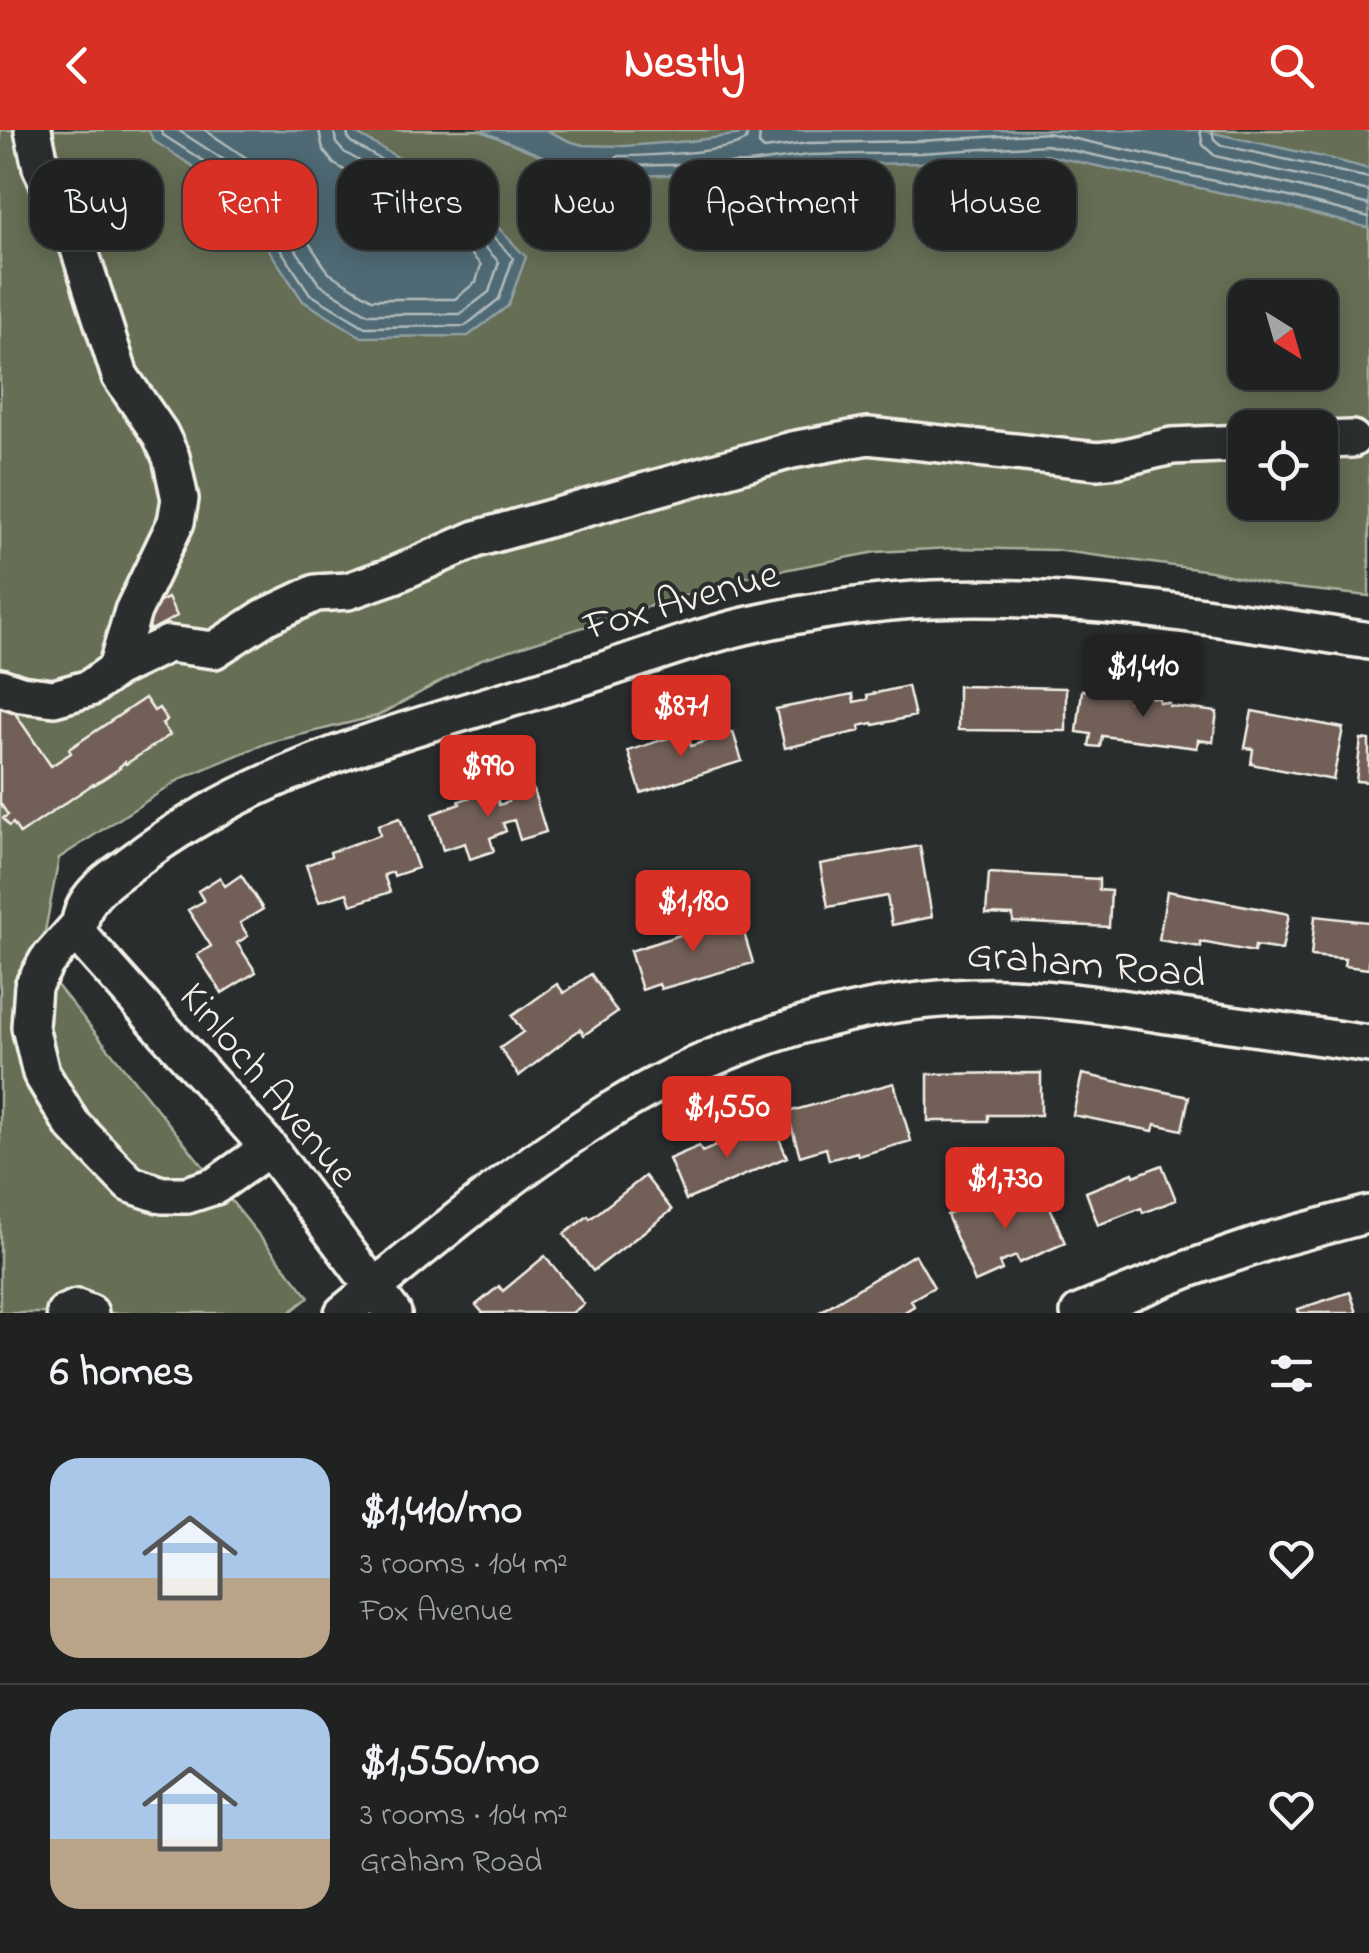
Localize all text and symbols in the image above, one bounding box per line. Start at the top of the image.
text: Nestly [624,32,745,98]
icon: back [50,38,105,93]
icon: search [1264,38,1319,93]
chip: Buy [30,160,163,250]
chip: Rent [183,160,317,250]
chip: Filters [337,160,498,250]
chip: New [518,160,650,250]
chip: Apartment [670,160,894,250]
chip: House [914,160,1076,250]
north arrow [1228,280,1338,390]
map controls [1228,280,1338,520]
button: locate [1228,410,1338,520]
street label: Fox Avenue [576,545,787,659]
pin: $1,410 [1062,635,1224,720]
text: $1,410 [1107,644,1179,691]
pin: $871 [622,675,740,760]
text: $871 [654,684,708,731]
pin: $990 [429,735,547,820]
text: $990 [462,744,514,791]
pin: $1,180 [612,870,774,955]
text: $1,180 [657,879,729,926]
street label: Graham Road [964,925,1208,1007]
street label: Kinloch Avenue [163,970,372,1202]
pin: $1,550 [646,1076,808,1161]
text: $1,550 [684,1085,770,1132]
pin: $1,730 [924,1147,1086,1232]
text: $1,730 [967,1156,1043,1203]
text: 6 homes [50,1343,194,1404]
icon: filters [1264,1346,1319,1401]
text: $1,410/mo [360,1481,522,1542]
icon: home [130,1498,250,1618]
icon: heart [1264,1531,1319,1586]
text: 3 rooms · 104 m² [360,1542,568,1589]
text: Fox Avenue [360,1589,513,1636]
text: $1,550/mo [360,1732,540,1793]
icon: home [130,1749,250,1869]
icon: heart [1264,1782,1319,1837]
text: 3 rooms · 104 m² [360,1793,568,1840]
text: Graham Road [360,1840,542,1887]

